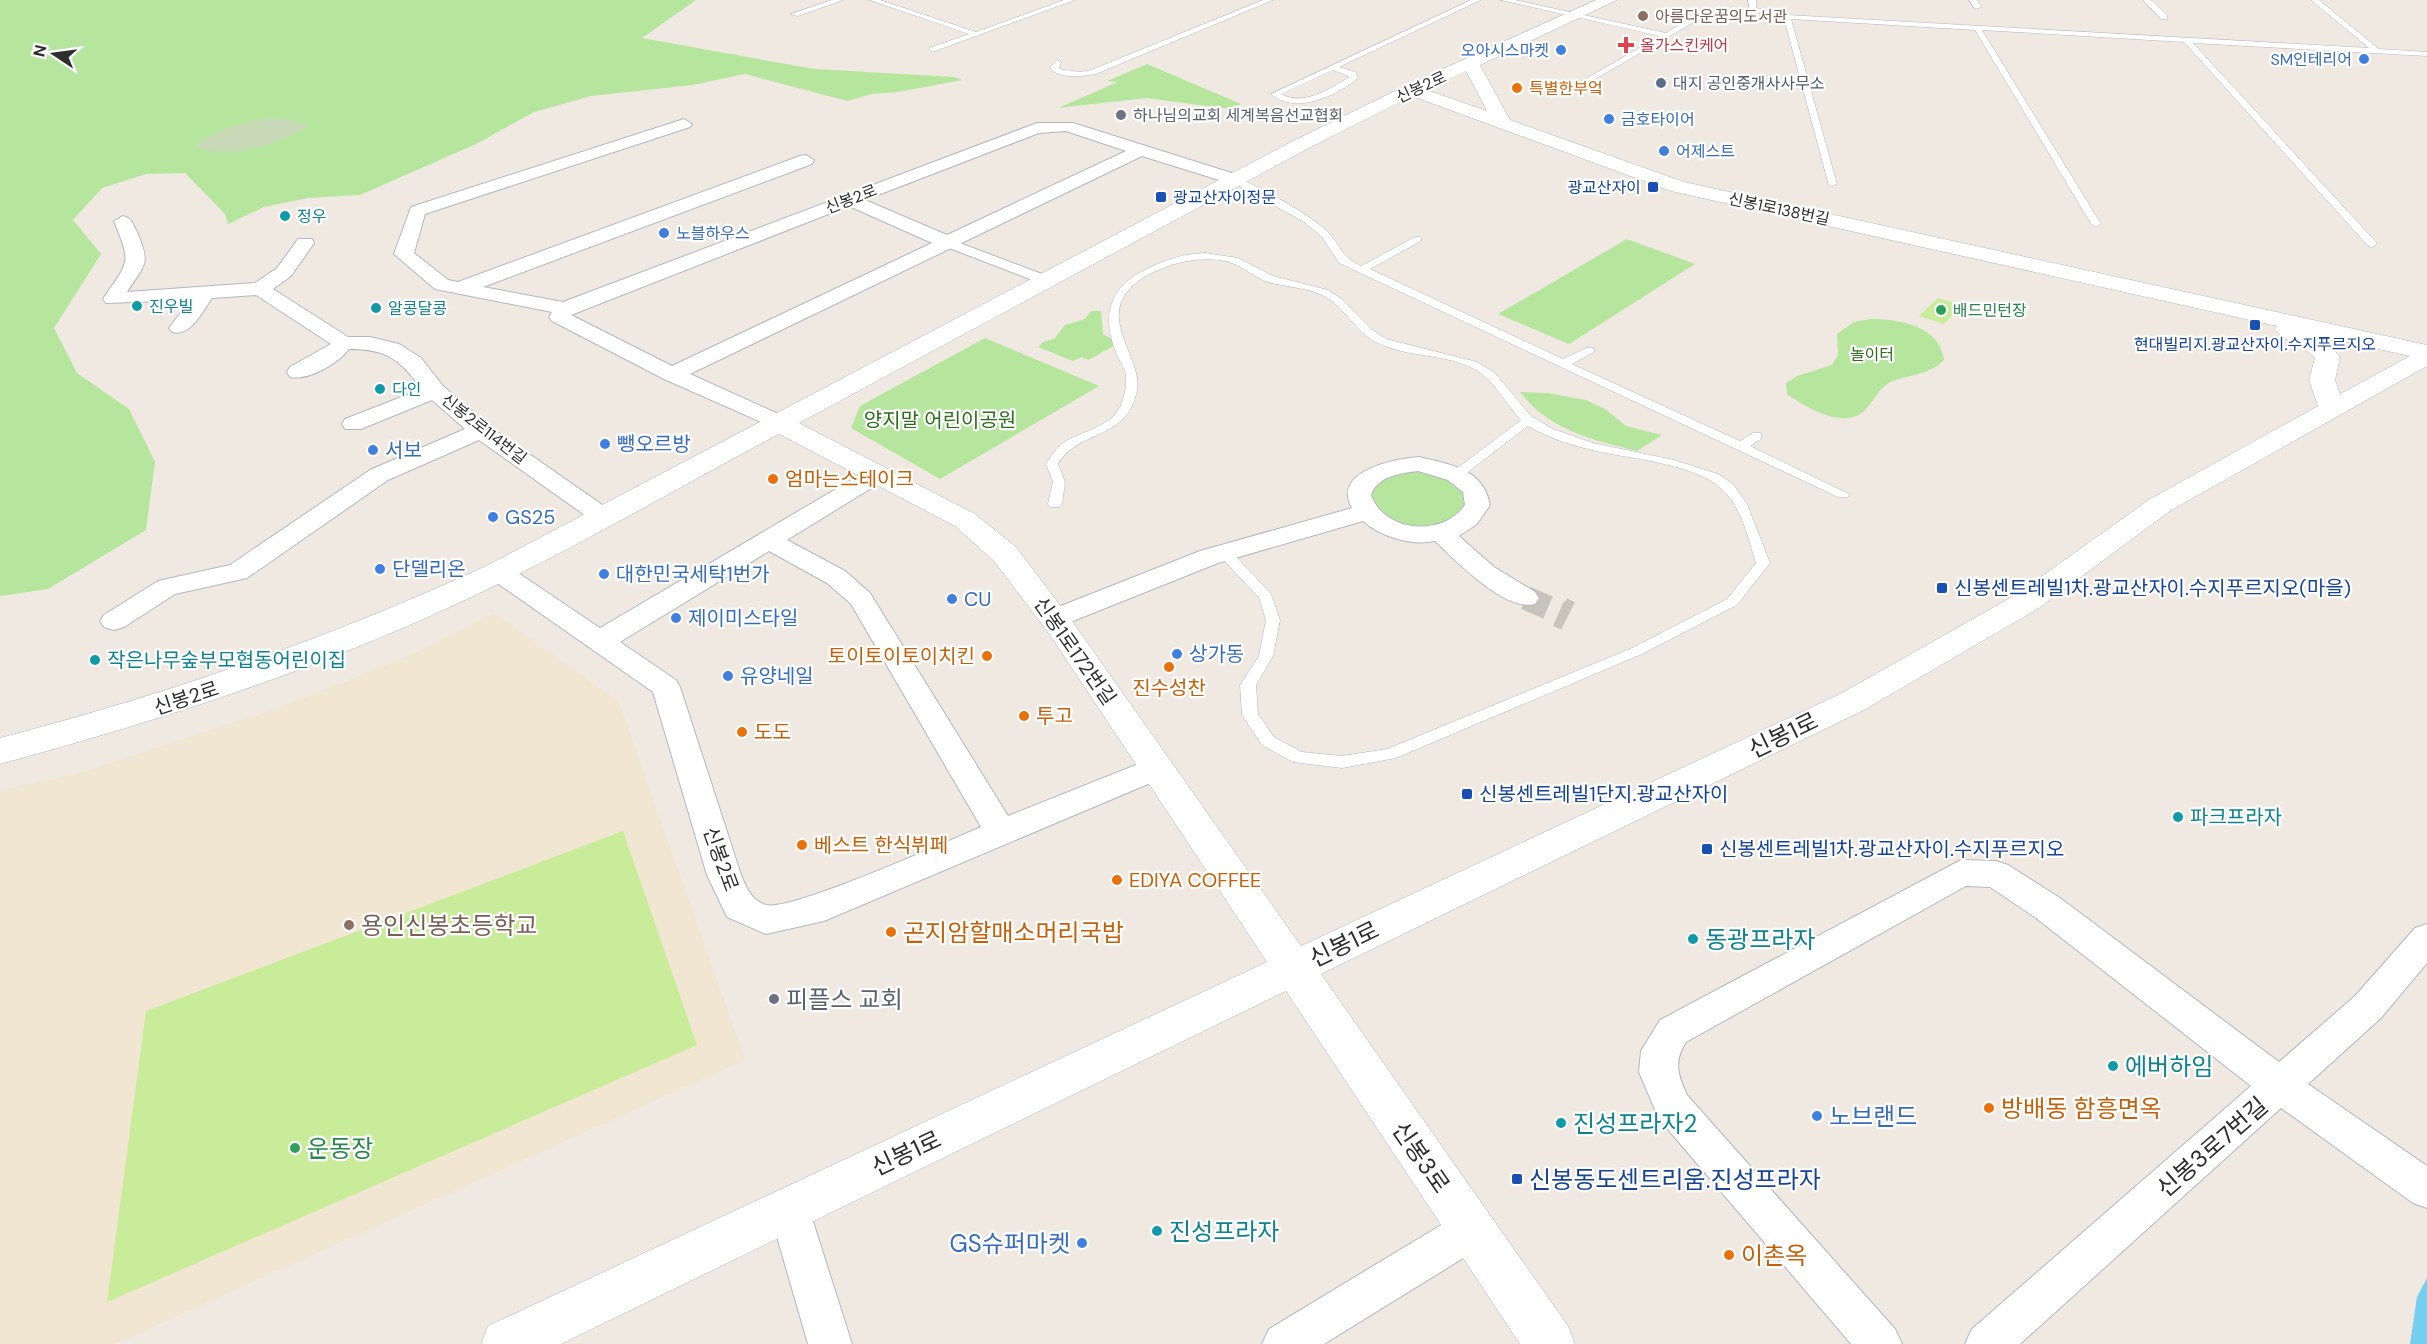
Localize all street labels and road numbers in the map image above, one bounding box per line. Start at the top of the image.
street label: 신봉2로 [1392,66,1450,108]
street label: 신봉2로 [822,180,880,218]
street label: 신봉1로138번길 [1727,188,1831,230]
street label: 신봉2로114번길 [437,389,531,469]
street label: 신봉1로172번길 [1028,592,1122,710]
street label: 신봉2로 [150,675,222,721]
street label: 신봉1로 [1743,705,1823,765]
street label: 신봉2로 [697,823,745,895]
street label: 신봉1로 [1304,914,1384,974]
street label: 신봉3로7번길 [2150,1090,2274,1204]
street label: 신봉3로 [1385,1115,1457,1199]
street label: 신봉1로 [866,1123,946,1183]

